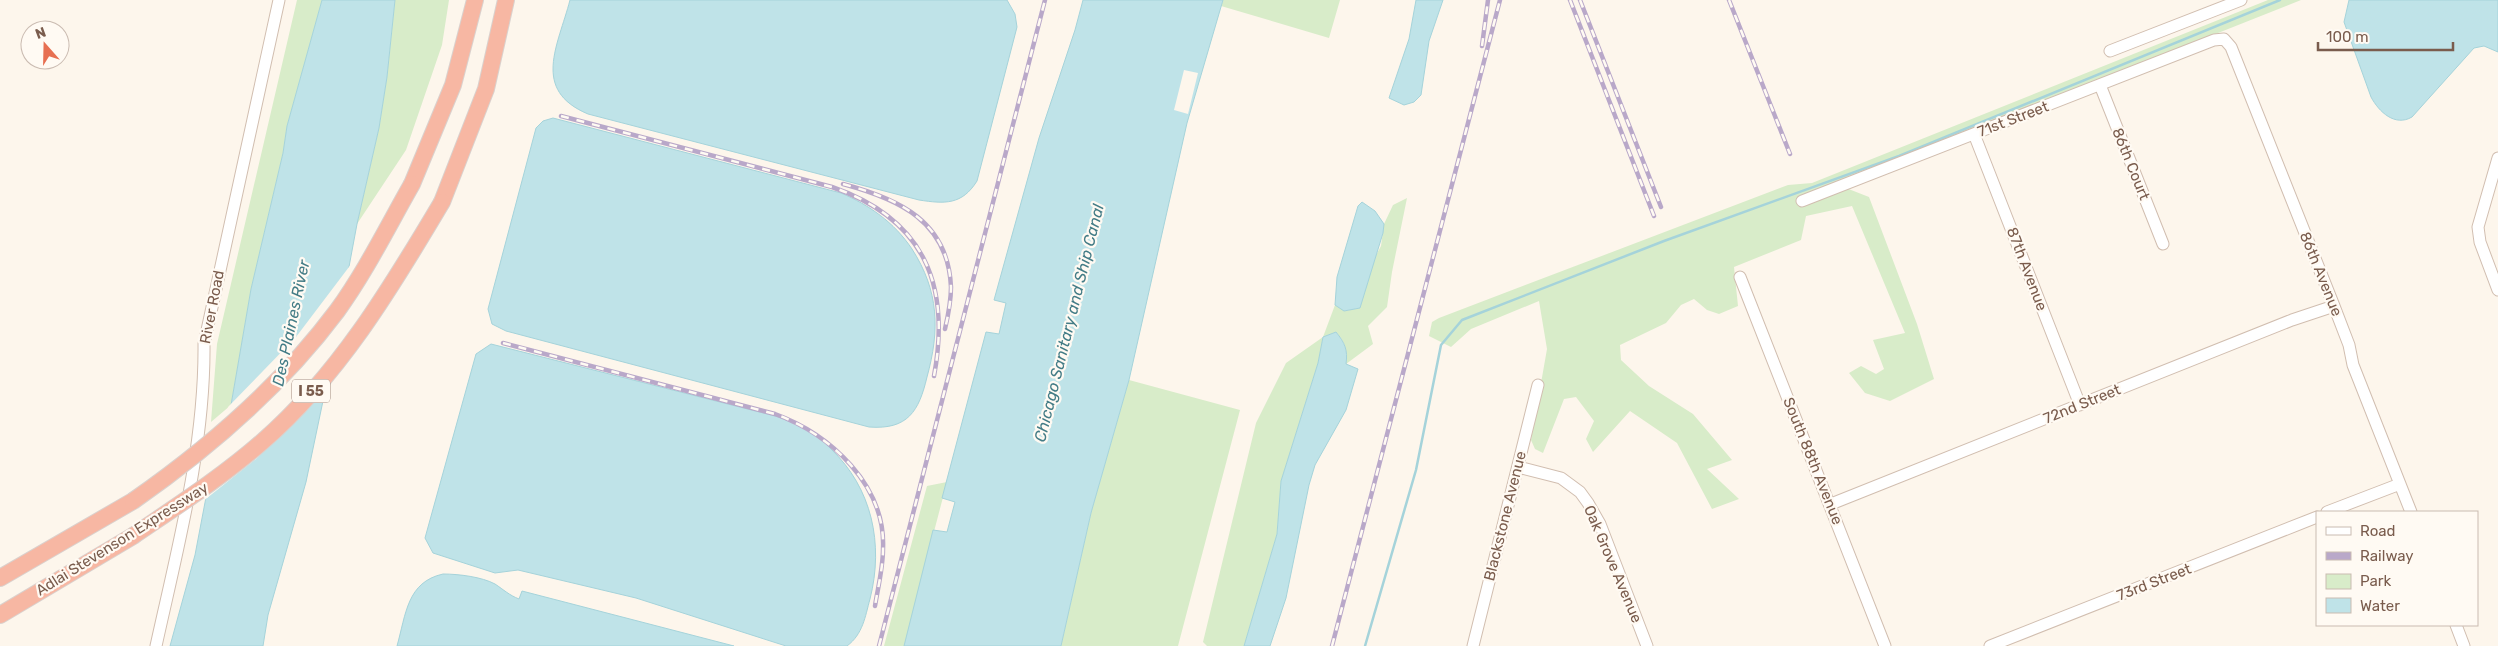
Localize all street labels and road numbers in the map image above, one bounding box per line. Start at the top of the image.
street label: 71st Street [1975,97,2051,141]
street label: 86th Court [2108,125,2154,203]
street label: 87th Avenue [2003,225,2051,313]
street label: 86th Avenue [2296,229,2346,319]
street label: River Road [196,269,228,345]
road number: I 55 [292,380,330,402]
street label: 72nd Street [2041,380,2123,428]
street label: South 88th Avenue [1779,395,1847,527]
street label: Blackstone Avenue [1480,449,1530,583]
street label: Adlai Stevenson Expressway [33,479,211,599]
street label: Oak Grove Avenue [1580,502,1646,626]
street label: 73rd Street [2114,560,2194,604]

